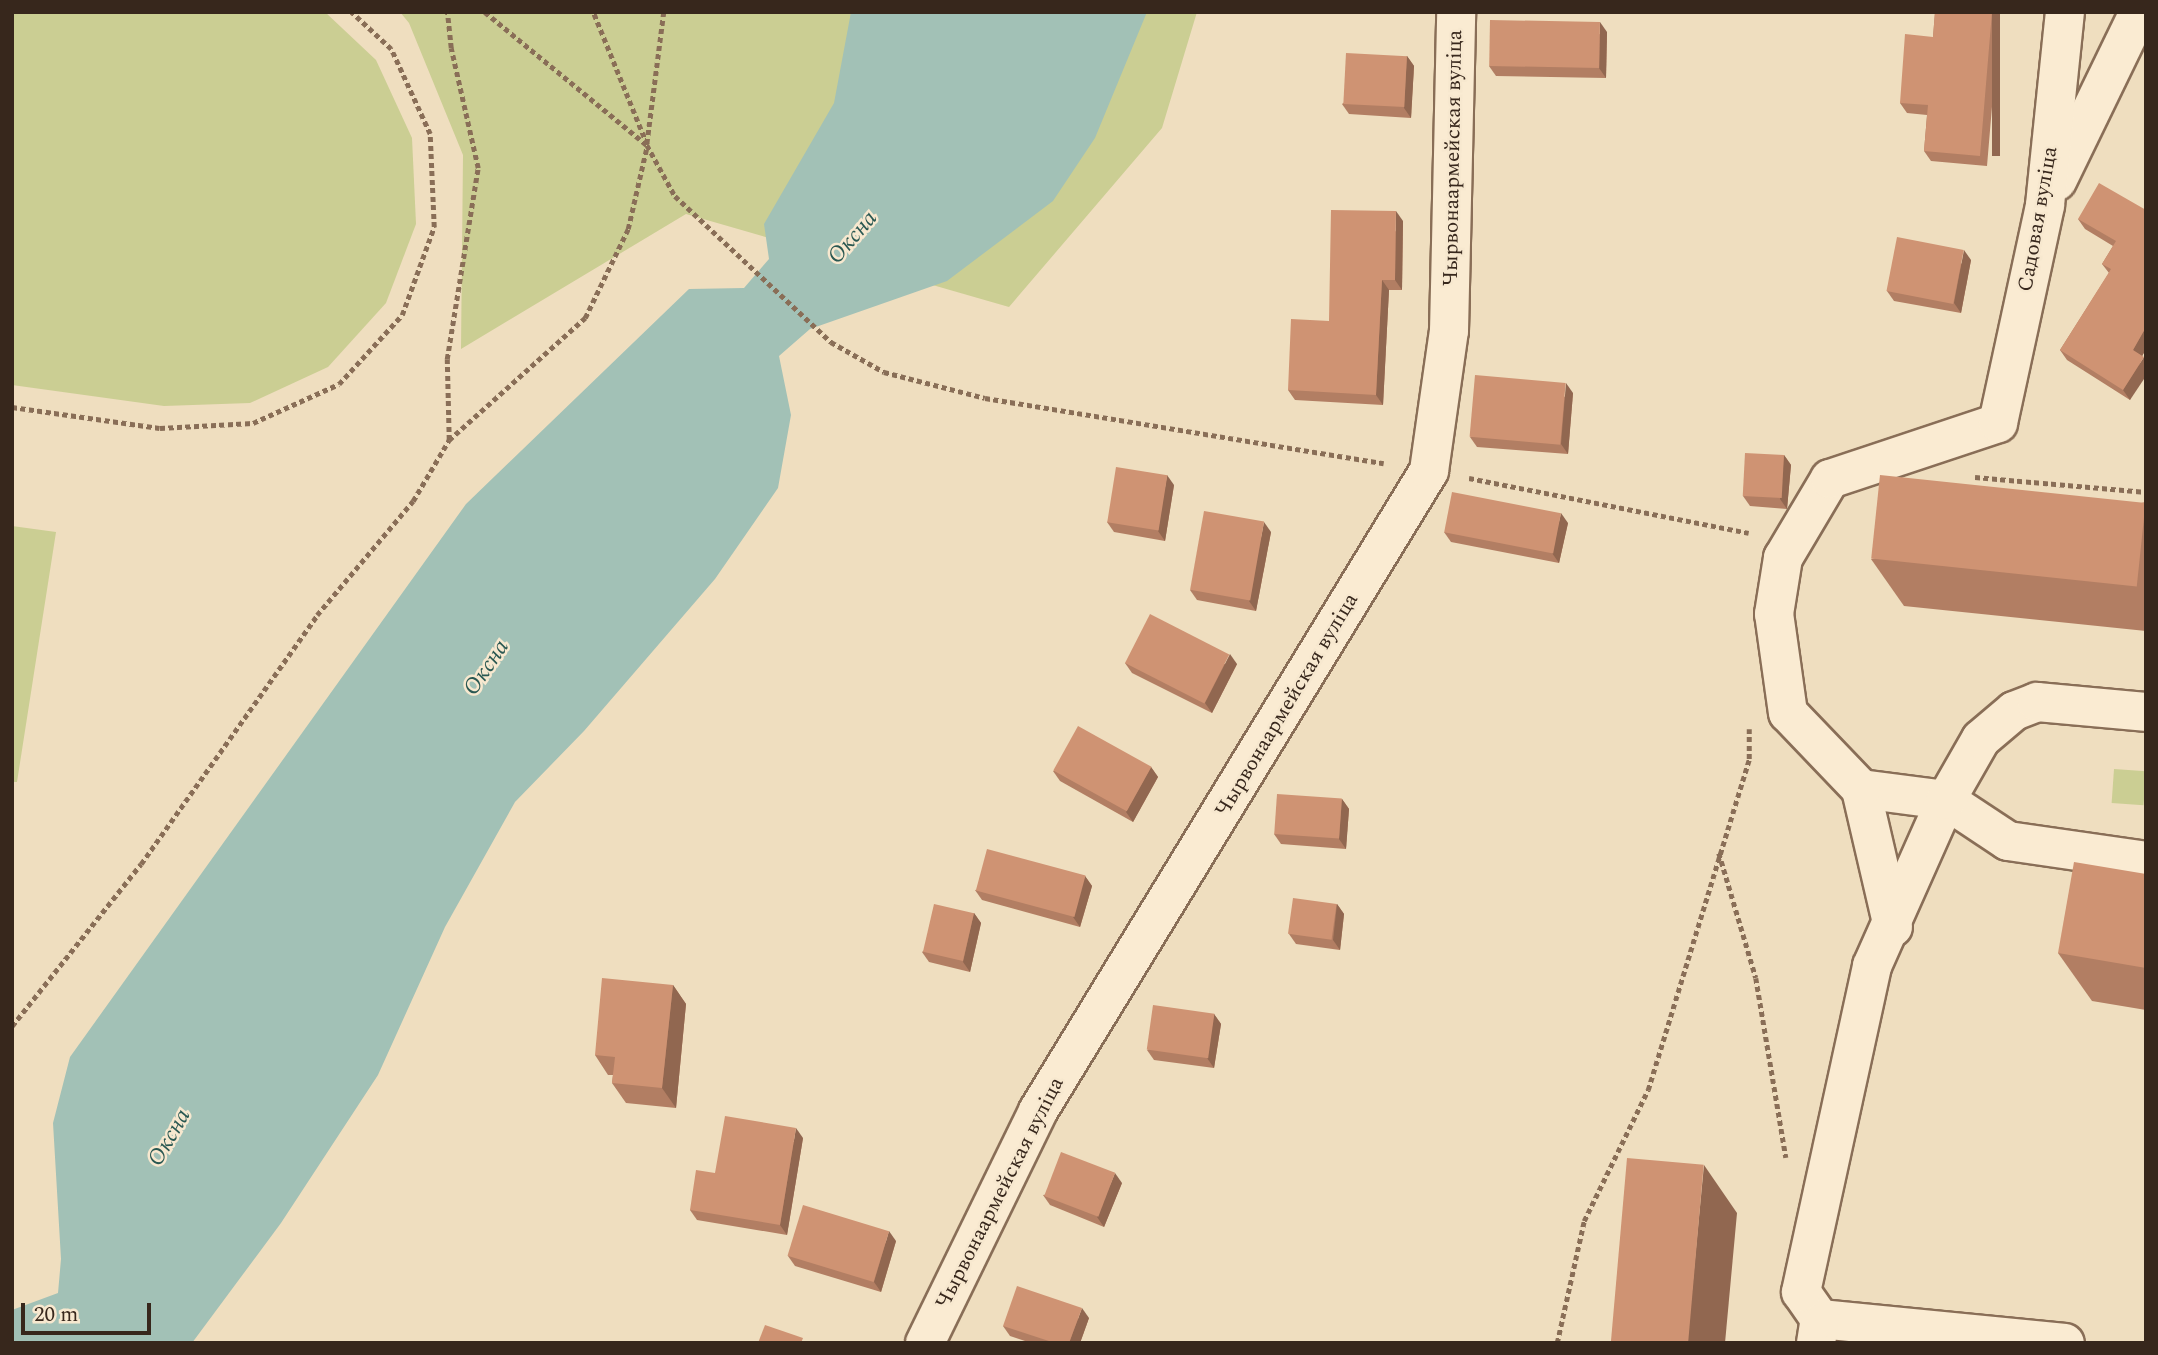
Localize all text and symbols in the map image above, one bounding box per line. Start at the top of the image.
street label: Чырвонаармейская вуліца [1438,30,1468,286]
street label: Садовая вуліца [2013,144,2063,294]
water label: Оксна [822,206,884,270]
street label: Чырвонаармейская вуліца [1210,589,1364,821]
water label: Оксна [458,635,516,701]
street label: Чырвонаармейская вуліца [931,1073,1069,1313]
water label: Оксна [143,1104,197,1172]
scale bar [24,1288,154,1332]
text: 20 m [34,1299,78,1331]

